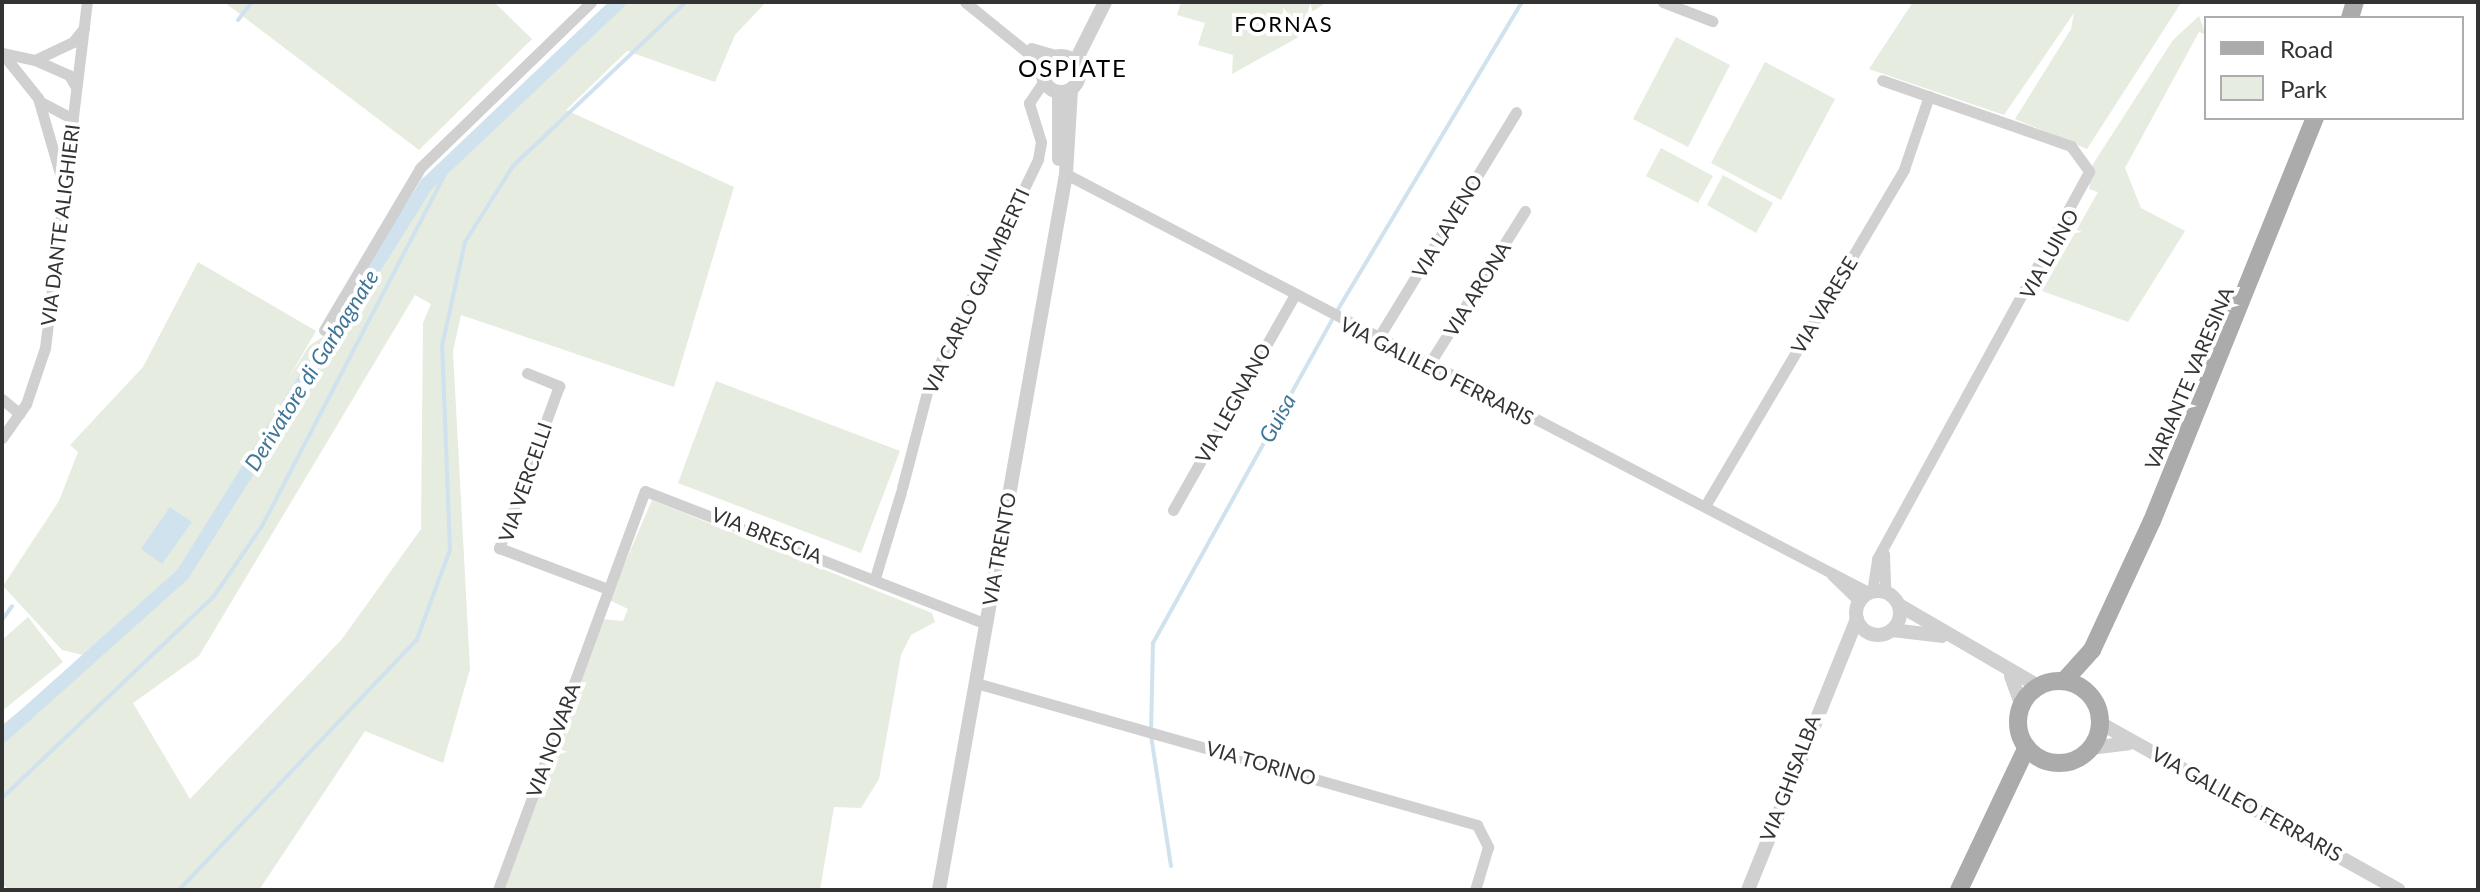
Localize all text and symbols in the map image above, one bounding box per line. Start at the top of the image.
district label: FORNAS [1234,11,1334,37]
legend [2204,16,2464,120]
text: Road [2280,34,2333,63]
district label: OSPIATE [1018,54,1128,82]
text: Park [2280,74,2327,103]
street label: VIA DANTE ALIGHIERI [36,122,84,328]
street label: VIA LAVENO [1407,170,1487,282]
street label: VIA CARLO GALIMBERTI [918,184,1034,398]
street label: VIA LUINO [2014,205,2084,303]
street label: VIA ARONA [1438,237,1516,341]
street label: VIA VARESE [1785,252,1863,358]
water label: Derivatore di Garbagnate [238,265,384,475]
street label: VARIANTE VARESINA [2140,283,2238,473]
street label: VIA GALILEO FERRARIS [1336,312,1538,430]
street label: VIA LEGNANO [1190,339,1276,467]
water label: Guisa [1253,389,1301,447]
street label: VIA VERCELLI [493,418,557,546]
street label: VIA TRENTO [977,490,1021,608]
street label: VIA BRESCIA [708,502,826,568]
street label: VIA NOVARA [521,679,585,801]
street label: VIA GHISALBA [1755,711,1825,845]
street label: VIA TORINO [1203,736,1319,790]
street label: VIA GALILEO FERRARIS [2147,741,2347,867]

